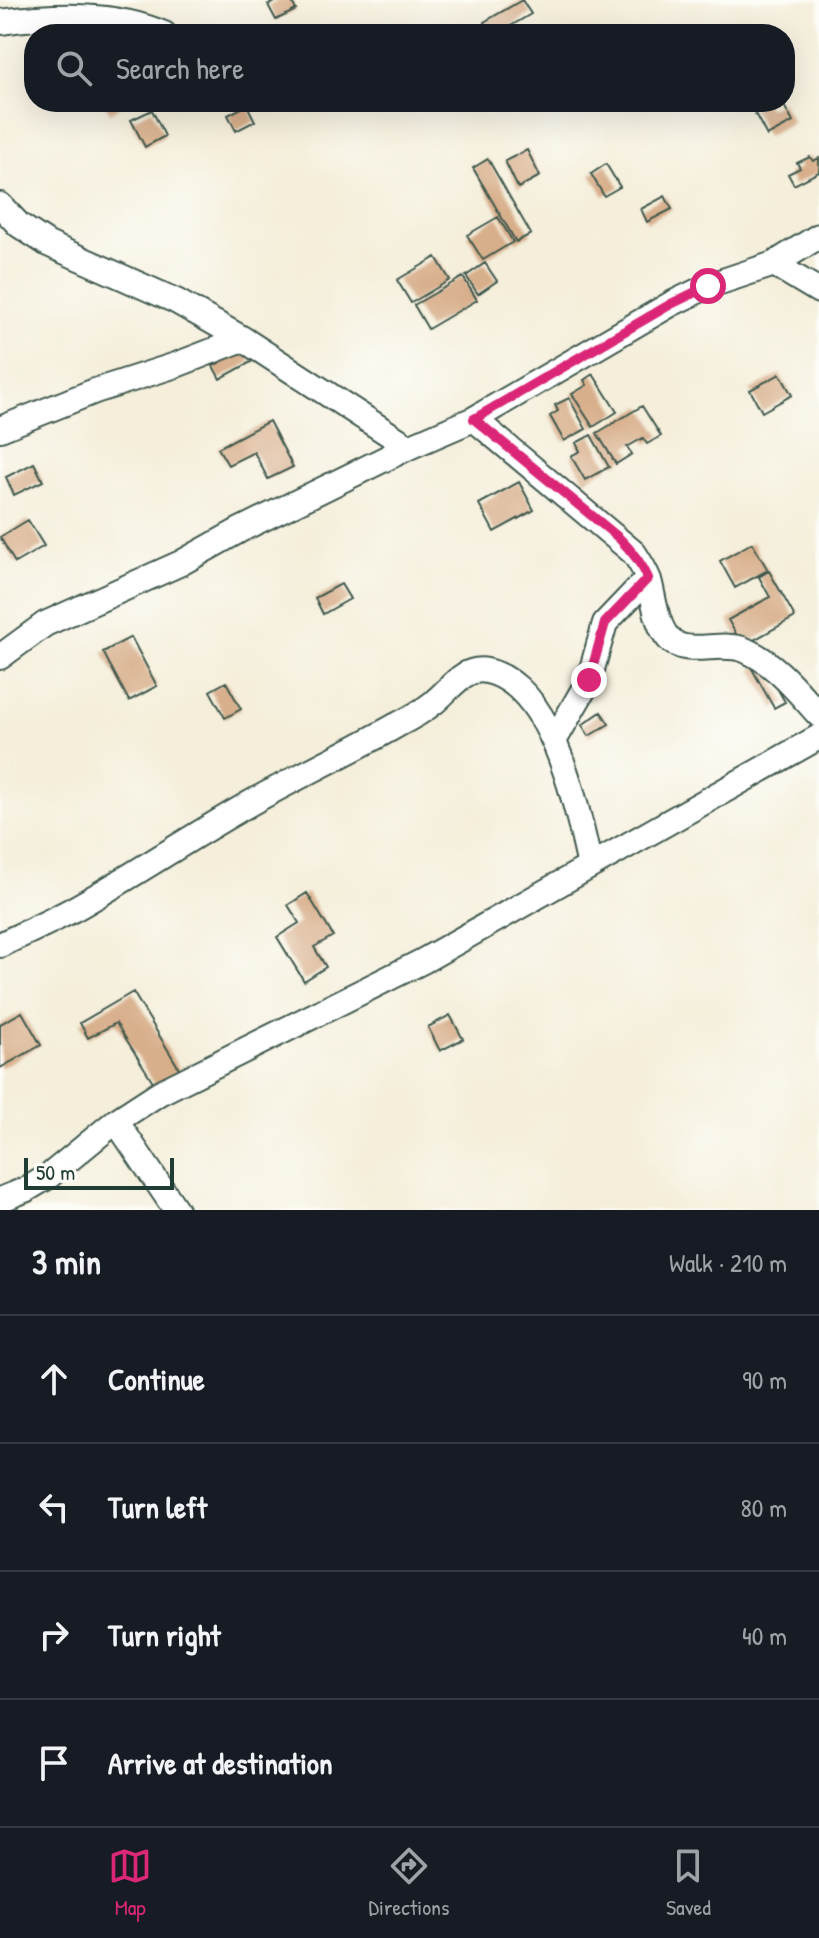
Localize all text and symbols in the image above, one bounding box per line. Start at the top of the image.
search box [24,24,795,112]
icon: search [52,46,96,90]
text: Search here [116,48,244,88]
route start [690,268,726,304]
route end [571,662,607,698]
scale bar [24,1154,174,1190]
text: 50 m [36,1157,75,1187]
text: 3 min [32,1239,101,1285]
text: Walk · 210 m [669,1245,787,1280]
icon: ahead [32,1357,76,1401]
text: Continue [108,1359,205,1399]
text: 90 m [742,1362,787,1397]
icon: left [32,1485,76,1529]
text: Turn left [108,1487,207,1527]
text: 80 m [740,1490,787,1525]
icon: right [32,1613,76,1657]
text: Turn right [108,1615,221,1655]
text: 40 m [742,1618,787,1653]
icon: arrive [32,1741,76,1785]
text: Arrive at destination [108,1743,333,1783]
tab: Map [108,1844,152,1922]
tab: Directions [369,1844,450,1922]
tab: Saved [666,1844,711,1922]

